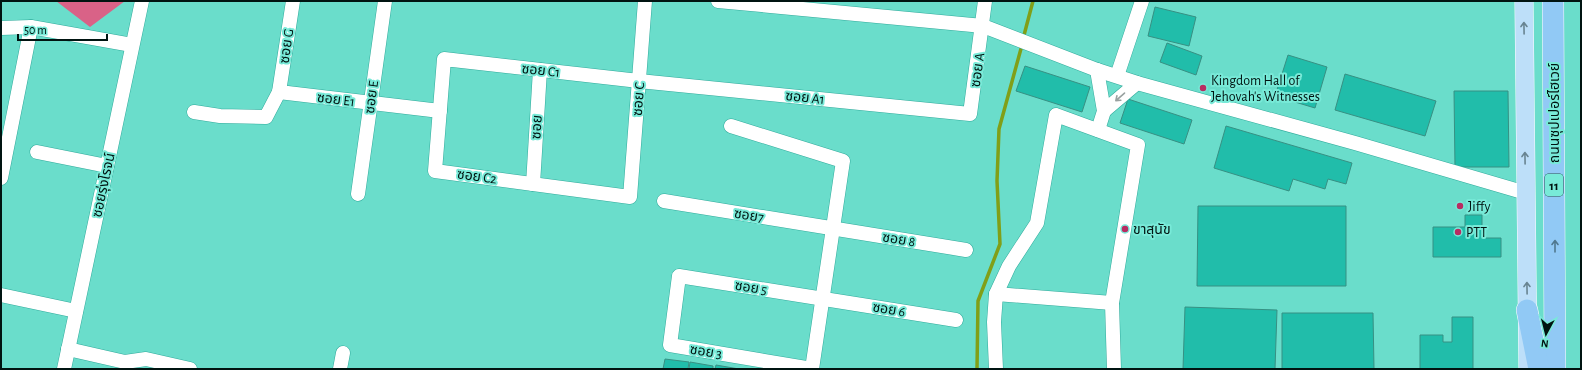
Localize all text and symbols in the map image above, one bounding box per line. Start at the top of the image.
scale bar [18,16,107,42]
one-way arrow [1520,22,1528,35]
text: 50 m [24,24,47,36]
street label: ซอย G [278,28,296,64]
street label: ซอย A [969,52,987,88]
street label: ซอย C1 [521,62,561,80]
street label: ถนนซุปเปอร์ไฮเวย์ [1547,63,1563,163]
place label: Kingdom Hall of Jehovah's Witnesses [1211,74,1320,104]
street label: ซอย E [363,79,381,115]
street label: ซอย C [631,82,647,116]
marker: Kingdom Hall of Jehovah's Witnesses [1198,83,1208,93]
street label: ซอย A1 [785,89,825,107]
street label: ซอย E1 [316,91,356,109]
one-way arrow [1115,92,1126,101]
street label: ซอย [529,115,545,140]
street label: ซอยรุ่งโรจน์ [88,151,119,219]
one-way arrow [1521,152,1529,165]
street label: ซอย C2 [456,167,498,187]
road number: 11 [1545,174,1563,196]
place label: Jiffy [1468,200,1490,214]
marker: Jiffy [1455,201,1465,211]
street label: ซอย7 [733,207,765,225]
place label: ขาสุนัข [1133,222,1171,238]
marker: ขาสุนัข [1120,224,1130,234]
place label: PTT [1466,226,1487,240]
marker: PTT [1453,227,1463,237]
street label: ซอย 8 [881,230,916,249]
one-way arrow [1551,240,1559,253]
street label: ซอย 5 [734,279,768,297]
one-way arrow [1523,282,1531,295]
street label: ซอย 6 [871,300,906,319]
north arrow [1526,314,1566,354]
text: N [1540,338,1549,349]
street label: ซอย 3 [689,343,723,361]

